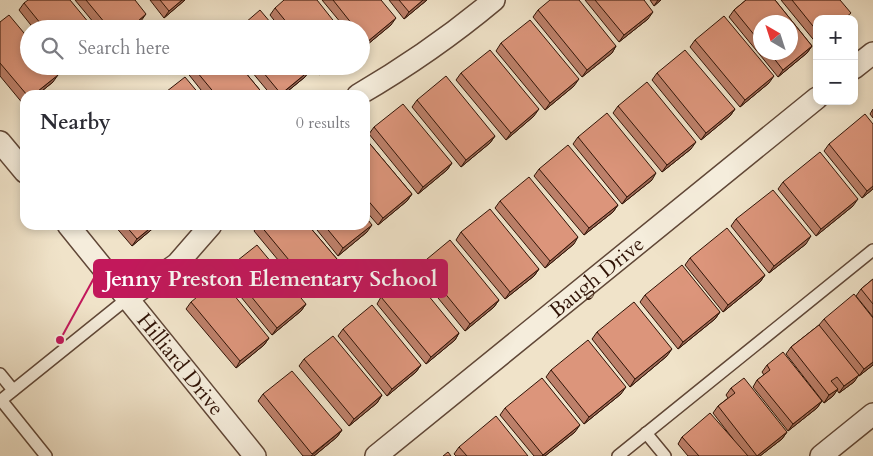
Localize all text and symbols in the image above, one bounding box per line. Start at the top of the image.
north arrow [753,15,798,60]
map controls [813,15,858,105]
button: + [813,15,858,60]
search box [20,20,370,75]
icon: search [38,34,66,62]
text: Search here [78,35,170,61]
button: − [813,60,858,105]
text: Nearby [40,108,111,137]
text: 0 results [296,112,350,134]
street label: Baugh Drive [543,230,650,325]
callout: Jenny Preston Elementary School [94,260,447,297]
text: Jenny Preston Elementary School [101,264,438,294]
street label: Hilliard Drive [130,307,231,422]

